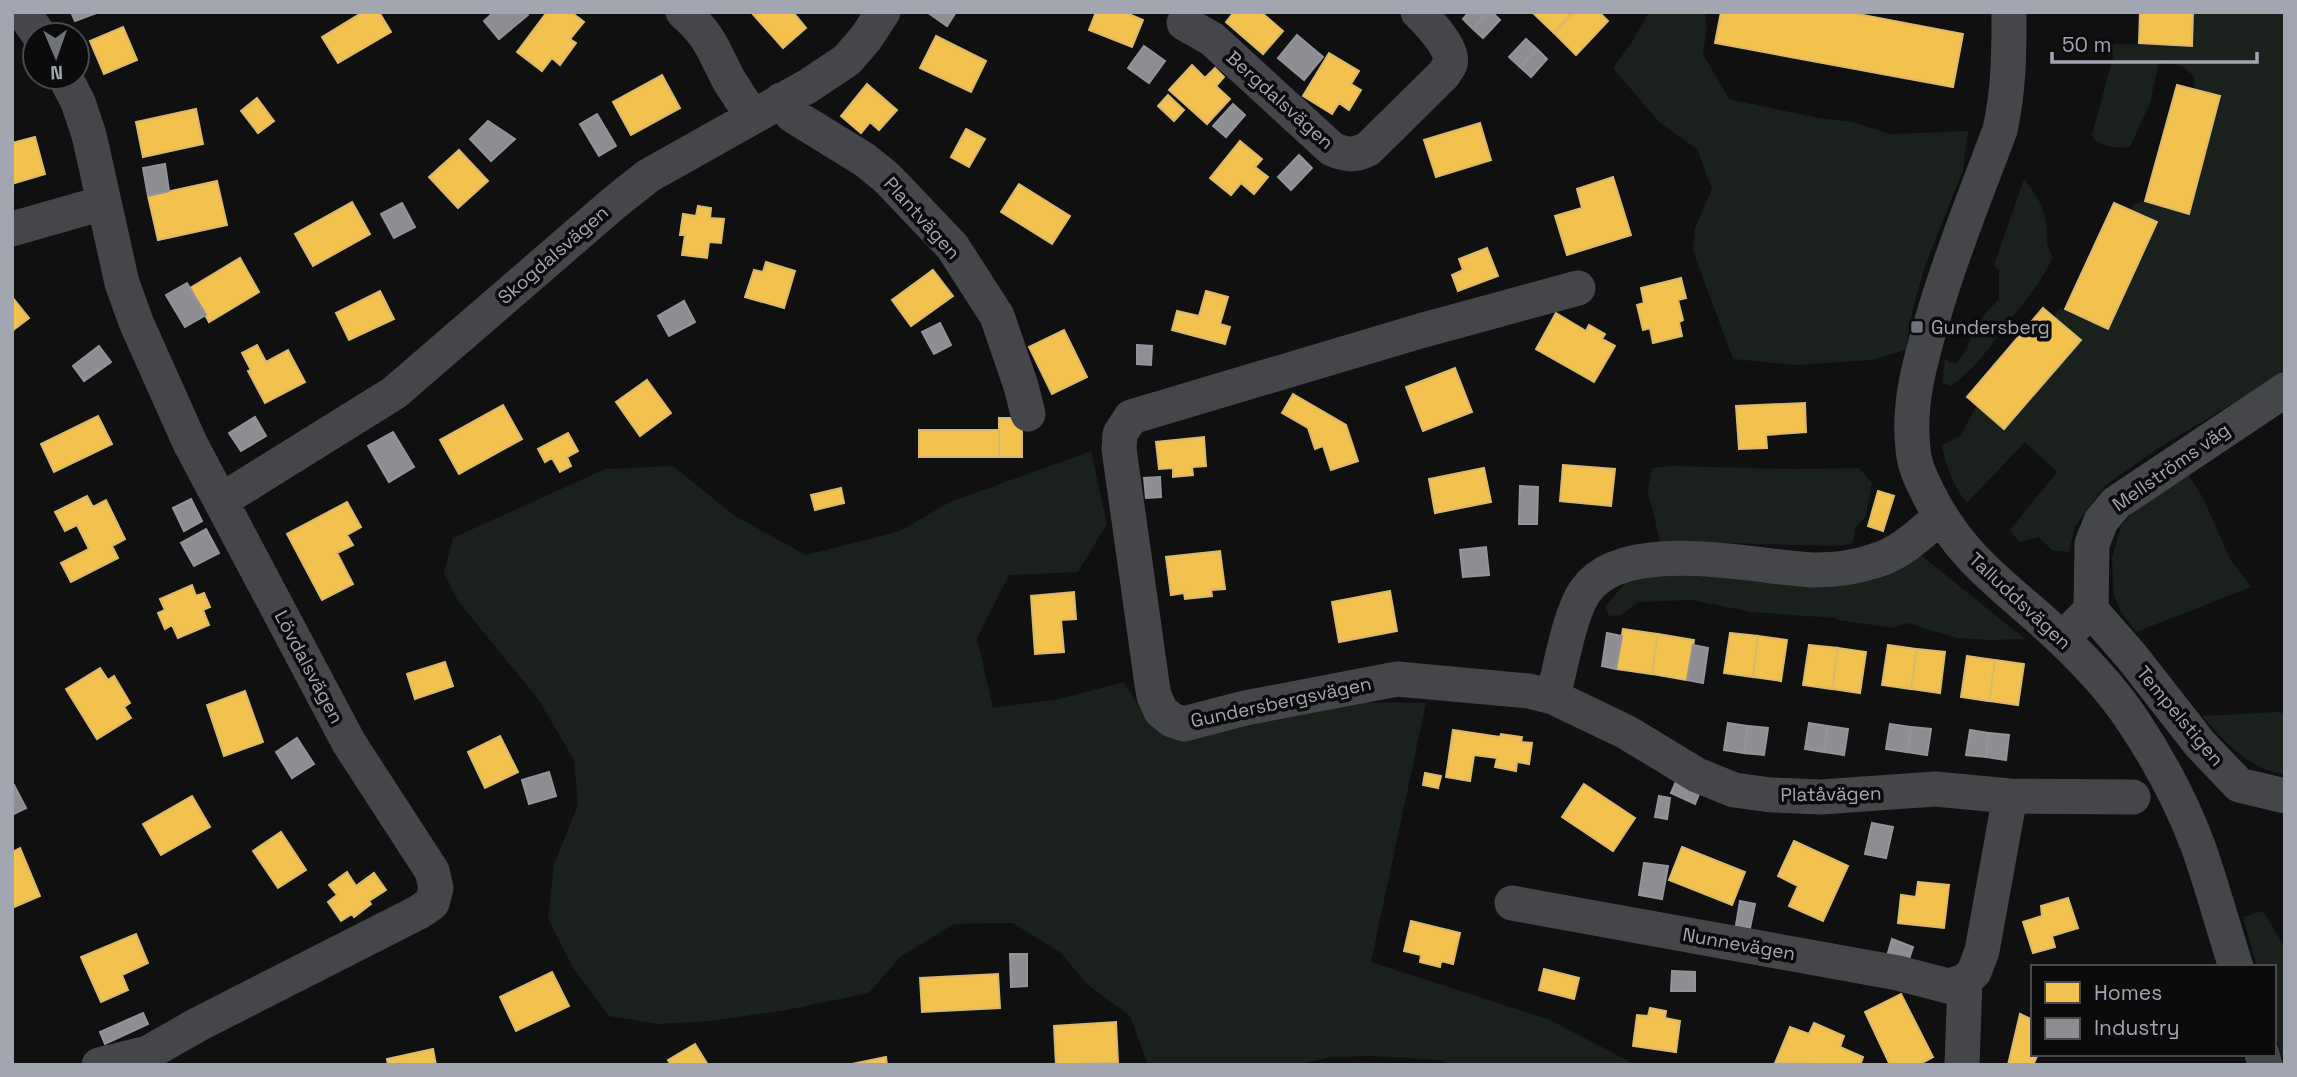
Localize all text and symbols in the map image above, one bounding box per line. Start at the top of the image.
north arrow [21,21,91,91]
scale bar [2052,21,2257,65]
text: 50 m [2062,31,2112,58]
street label: Bergdalsvägen [1221,45,1339,155]
text: N [50,60,63,85]
street label: Plantvägen [878,171,966,265]
street label: Skogdalsvägen [493,200,613,310]
place label: Gundersberg [1931,315,2050,340]
marker: Gundersberg [1909,319,1925,335]
street label: Mellströms väg [2107,417,2235,517]
street label: Talluddsvägen [1963,547,2077,655]
street label: Lövdalsvägen [269,606,349,728]
street label: Tempelstigen [2131,661,2229,771]
street label: Gundersbergsvägen [1188,671,1374,733]
street label: Platåvägen [1780,781,1882,807]
street label: Nunnevägen [1681,922,1797,966]
legend [2031,965,2276,1056]
text: Homes [2094,979,2162,1006]
text: Industry [2094,1014,2180,1041]

